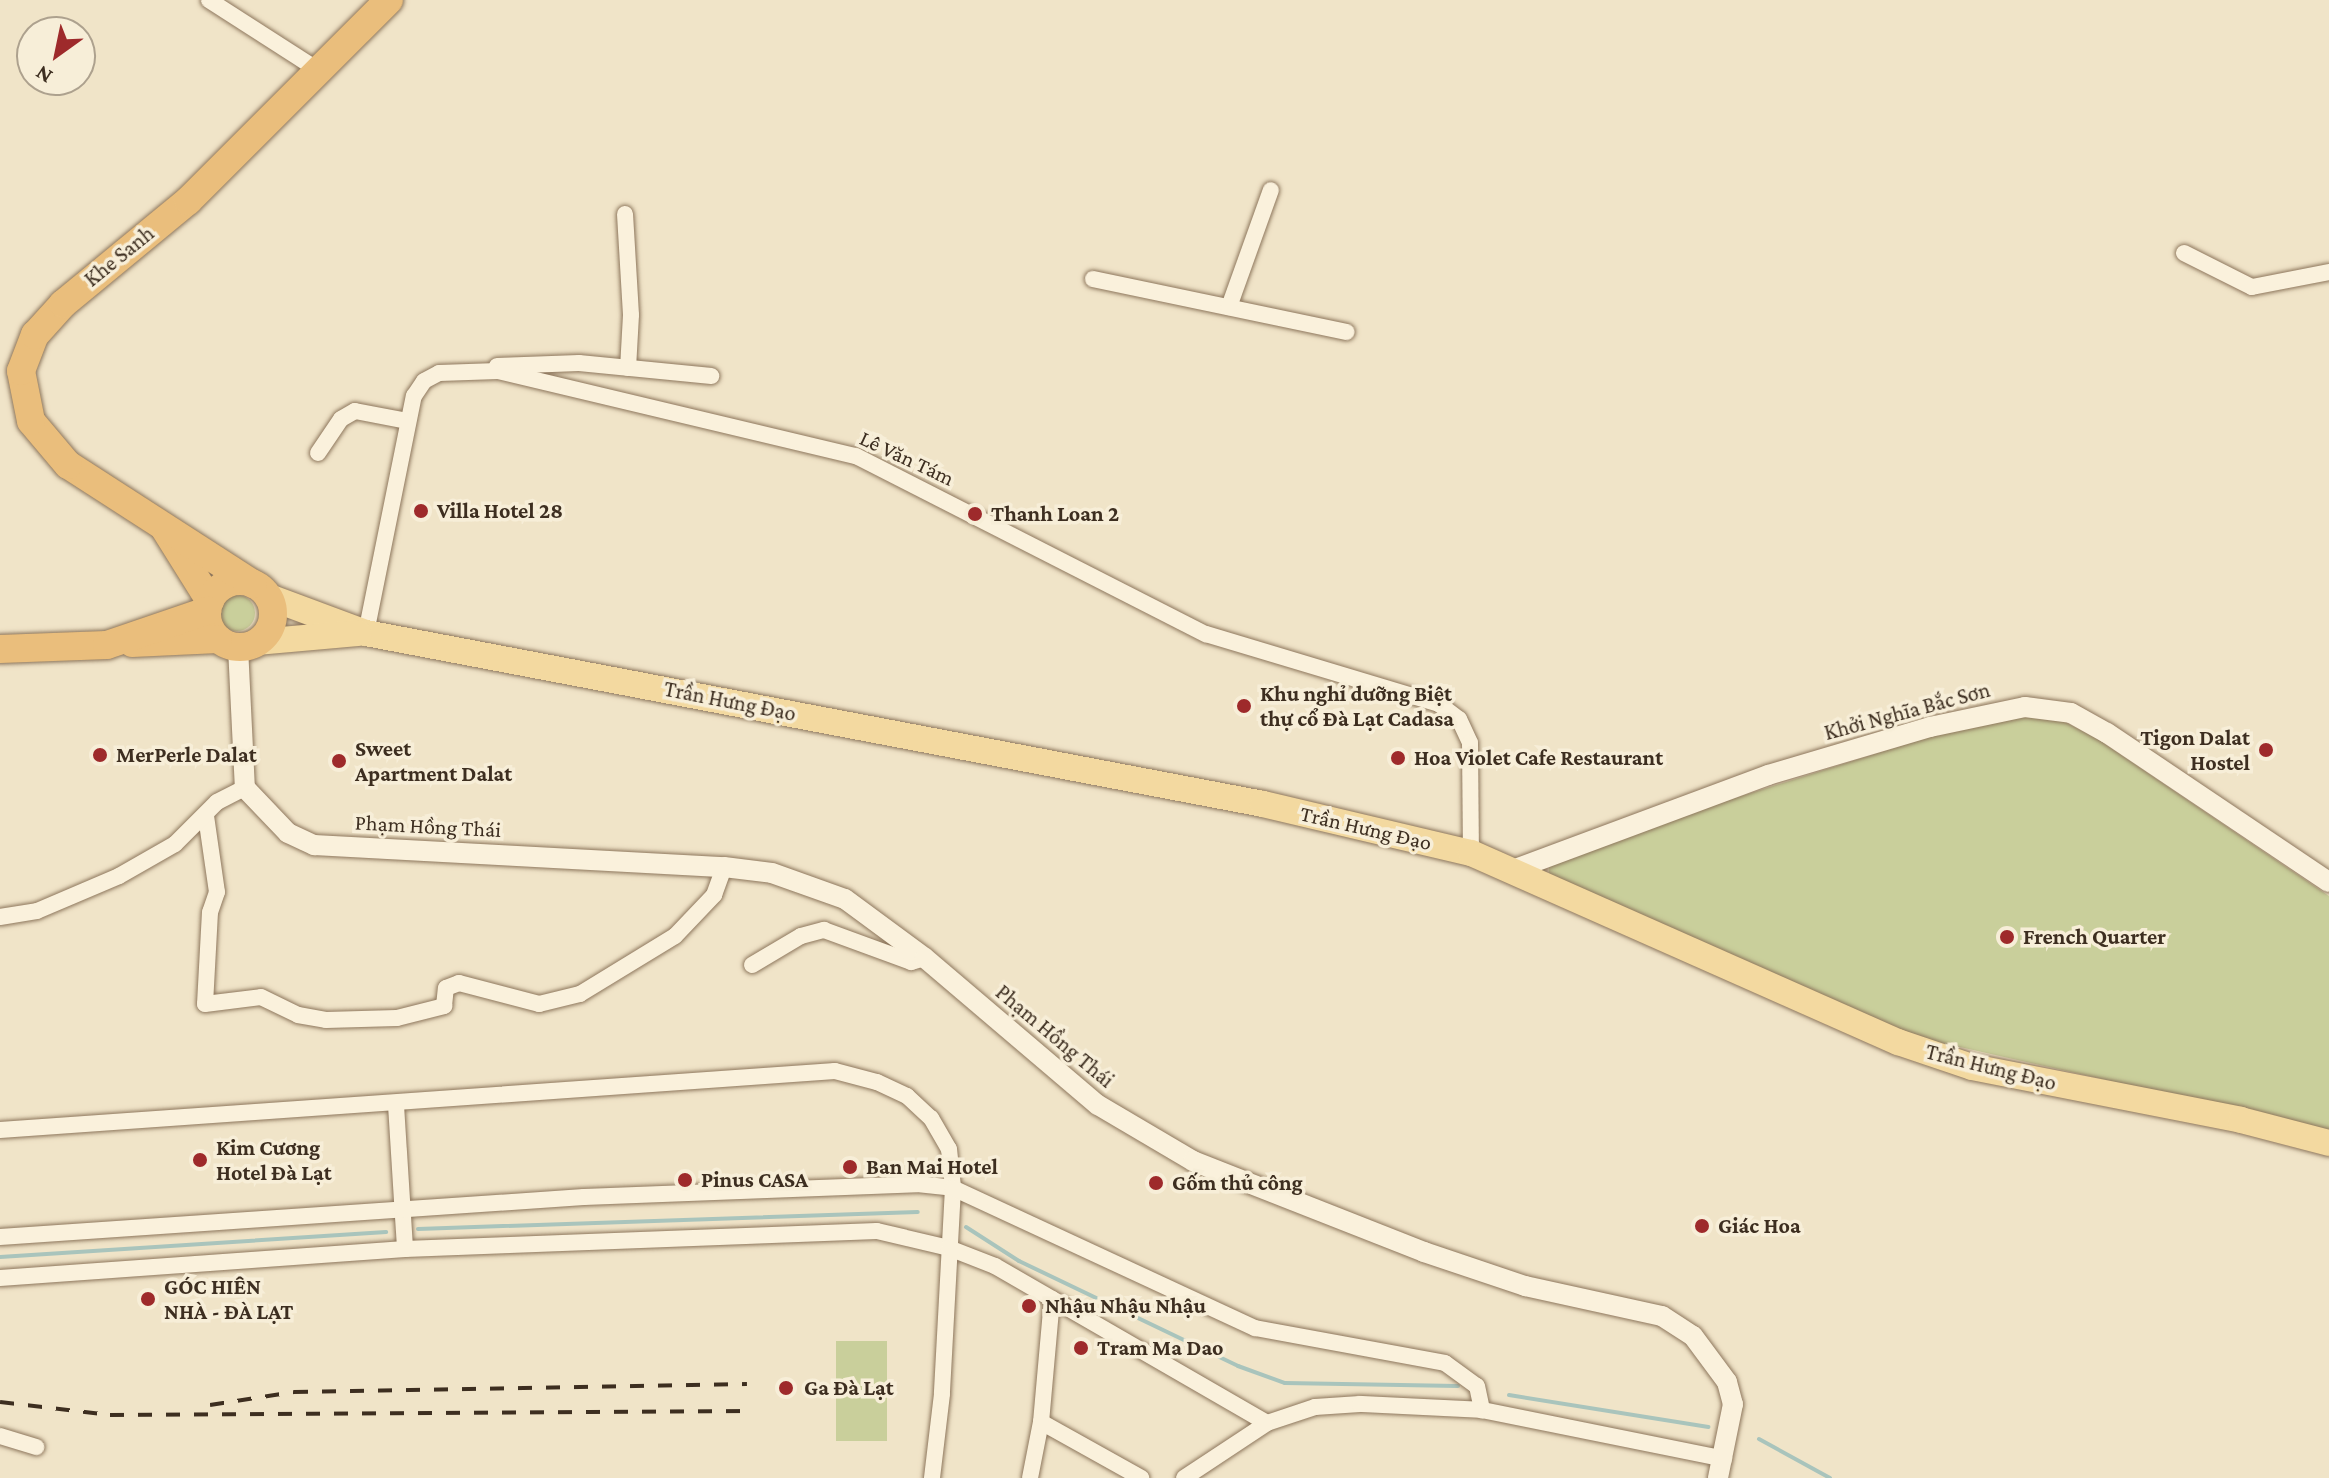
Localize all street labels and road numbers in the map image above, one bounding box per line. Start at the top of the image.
street label: Khe Sanh [79,220,159,292]
street label: Lê Văn Tám [855,425,959,491]
street label: Trần Hưng Đạo [662,675,798,727]
street label: Khởi Nghĩa Bắc Sơn [1821,676,1993,746]
street label: Trần Hưng Đạo [1298,800,1434,856]
street label: Phạm Hồng Thái [354,809,502,843]
street label: Phạm Hồng Thái [990,979,1120,1093]
street label: Trần Hưng Đạo [1923,1038,2059,1096]

